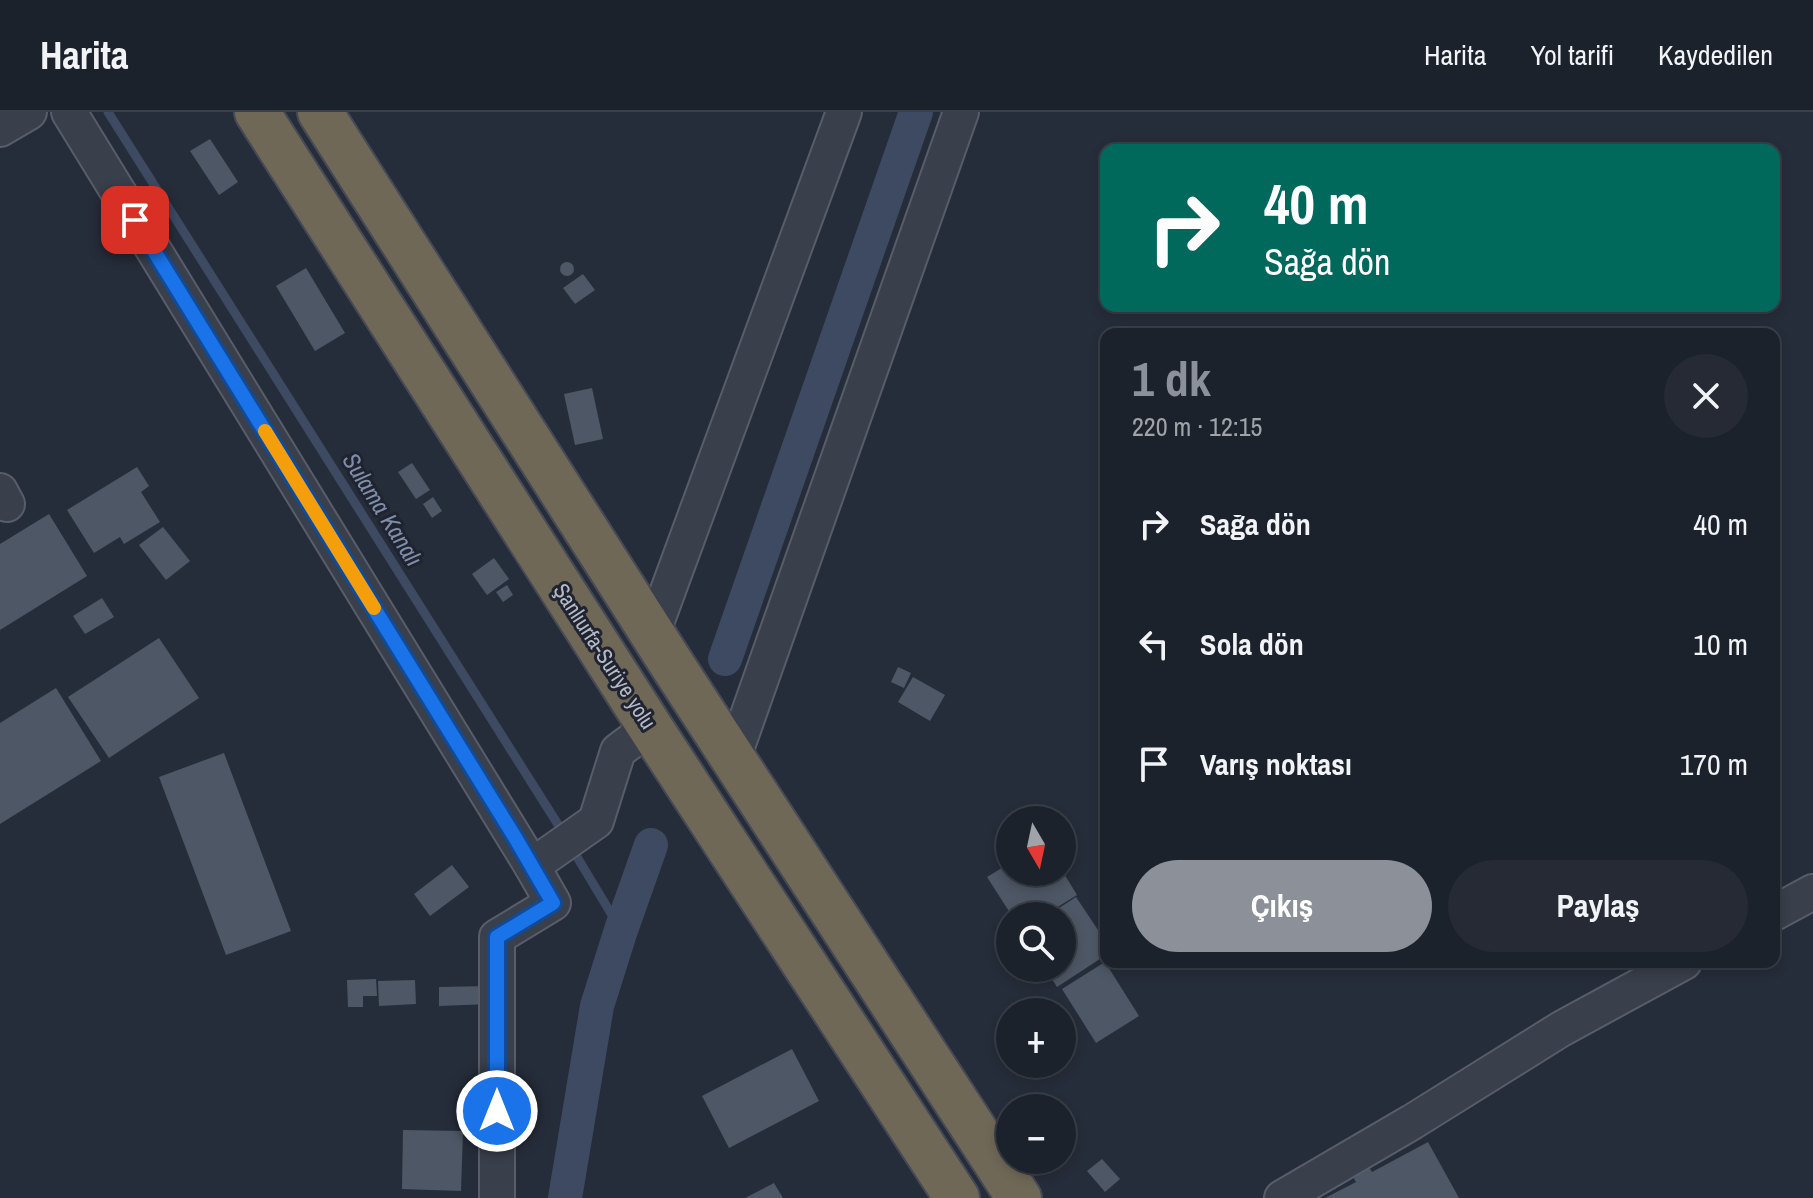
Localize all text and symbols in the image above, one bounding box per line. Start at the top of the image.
text: Harita [40,30,128,81]
text: Harita [1424,36,1486,74]
text: Yol tarifi [1530,36,1614,74]
text: Kaydedilen [1658,36,1773,74]
text: 40 m [1264,166,1369,241]
icon: right [1132,176,1236,280]
pin [101,186,169,254]
icon: arrive [113,198,157,242]
text: Sağa dön [1264,238,1390,286]
text: 1 dk [1132,346,1211,411]
button: close [1664,354,1748,438]
text: 220 m · 12:15 [1132,409,1262,444]
water label: Sulama Kanalı [336,446,430,572]
icon: right [1132,502,1176,546]
text: Sağa dön [1200,504,1311,544]
text: 40 m [1693,504,1748,544]
street label: Şanlıurfa-Suriye yolu [547,577,663,735]
icon: left [1132,622,1176,666]
text: Sola dön [1200,624,1304,664]
text: 10 m [1693,624,1748,664]
icon: arrive [1132,742,1176,786]
text: Varış noktası [1200,744,1352,784]
text: 170 m [1680,744,1748,784]
north arrow [996,806,1076,886]
map controls [996,806,1076,1174]
button: Çıkış [1132,860,1432,952]
button: Paylaş [1448,860,1748,952]
button: search [996,902,1076,982]
button: + [996,998,1076,1078]
position arrow [455,1069,539,1153]
button: − [996,1094,1076,1174]

